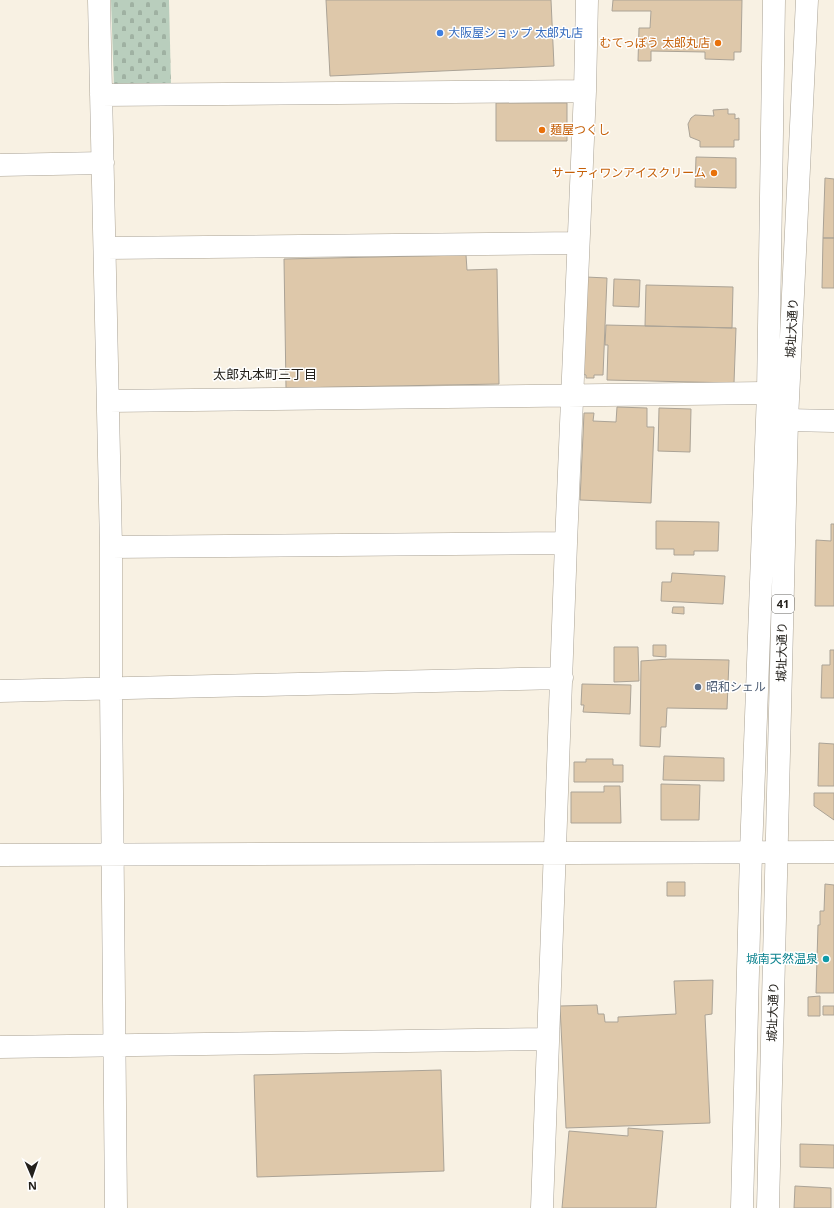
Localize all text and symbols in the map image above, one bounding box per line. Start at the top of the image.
place label: 大阪屋ショップ 太郎丸店 [448,24,583,41]
marker: 大阪屋ショップ 太郎丸店 [435,28,445,38]
place label: むてっぽう 太郎丸店 [600,34,710,51]
marker: むてっぽう 太郎丸店 [713,38,723,48]
place label: 麺屋つくし [550,121,610,138]
marker: 麺屋つくし [537,125,547,135]
place label: サーティワンアイスクリーム [552,164,706,181]
marker: サーティワンアイスクリーム [709,168,719,178]
street label: 城址大通り [781,298,802,358]
district label: 太郎丸本町三丁目 [213,365,317,383]
road number: 41 [772,595,794,613]
street label: 城址大通り [772,622,791,682]
place label: 昭和シェル [706,678,766,695]
marker: 昭和シェル [693,682,703,692]
place label: 城南天然温泉 [746,950,818,967]
marker: 城南天然温泉 [821,954,831,964]
street label: 城址大通り [763,982,782,1042]
north arrow [12,1156,52,1196]
text: N [28,1179,37,1194]

